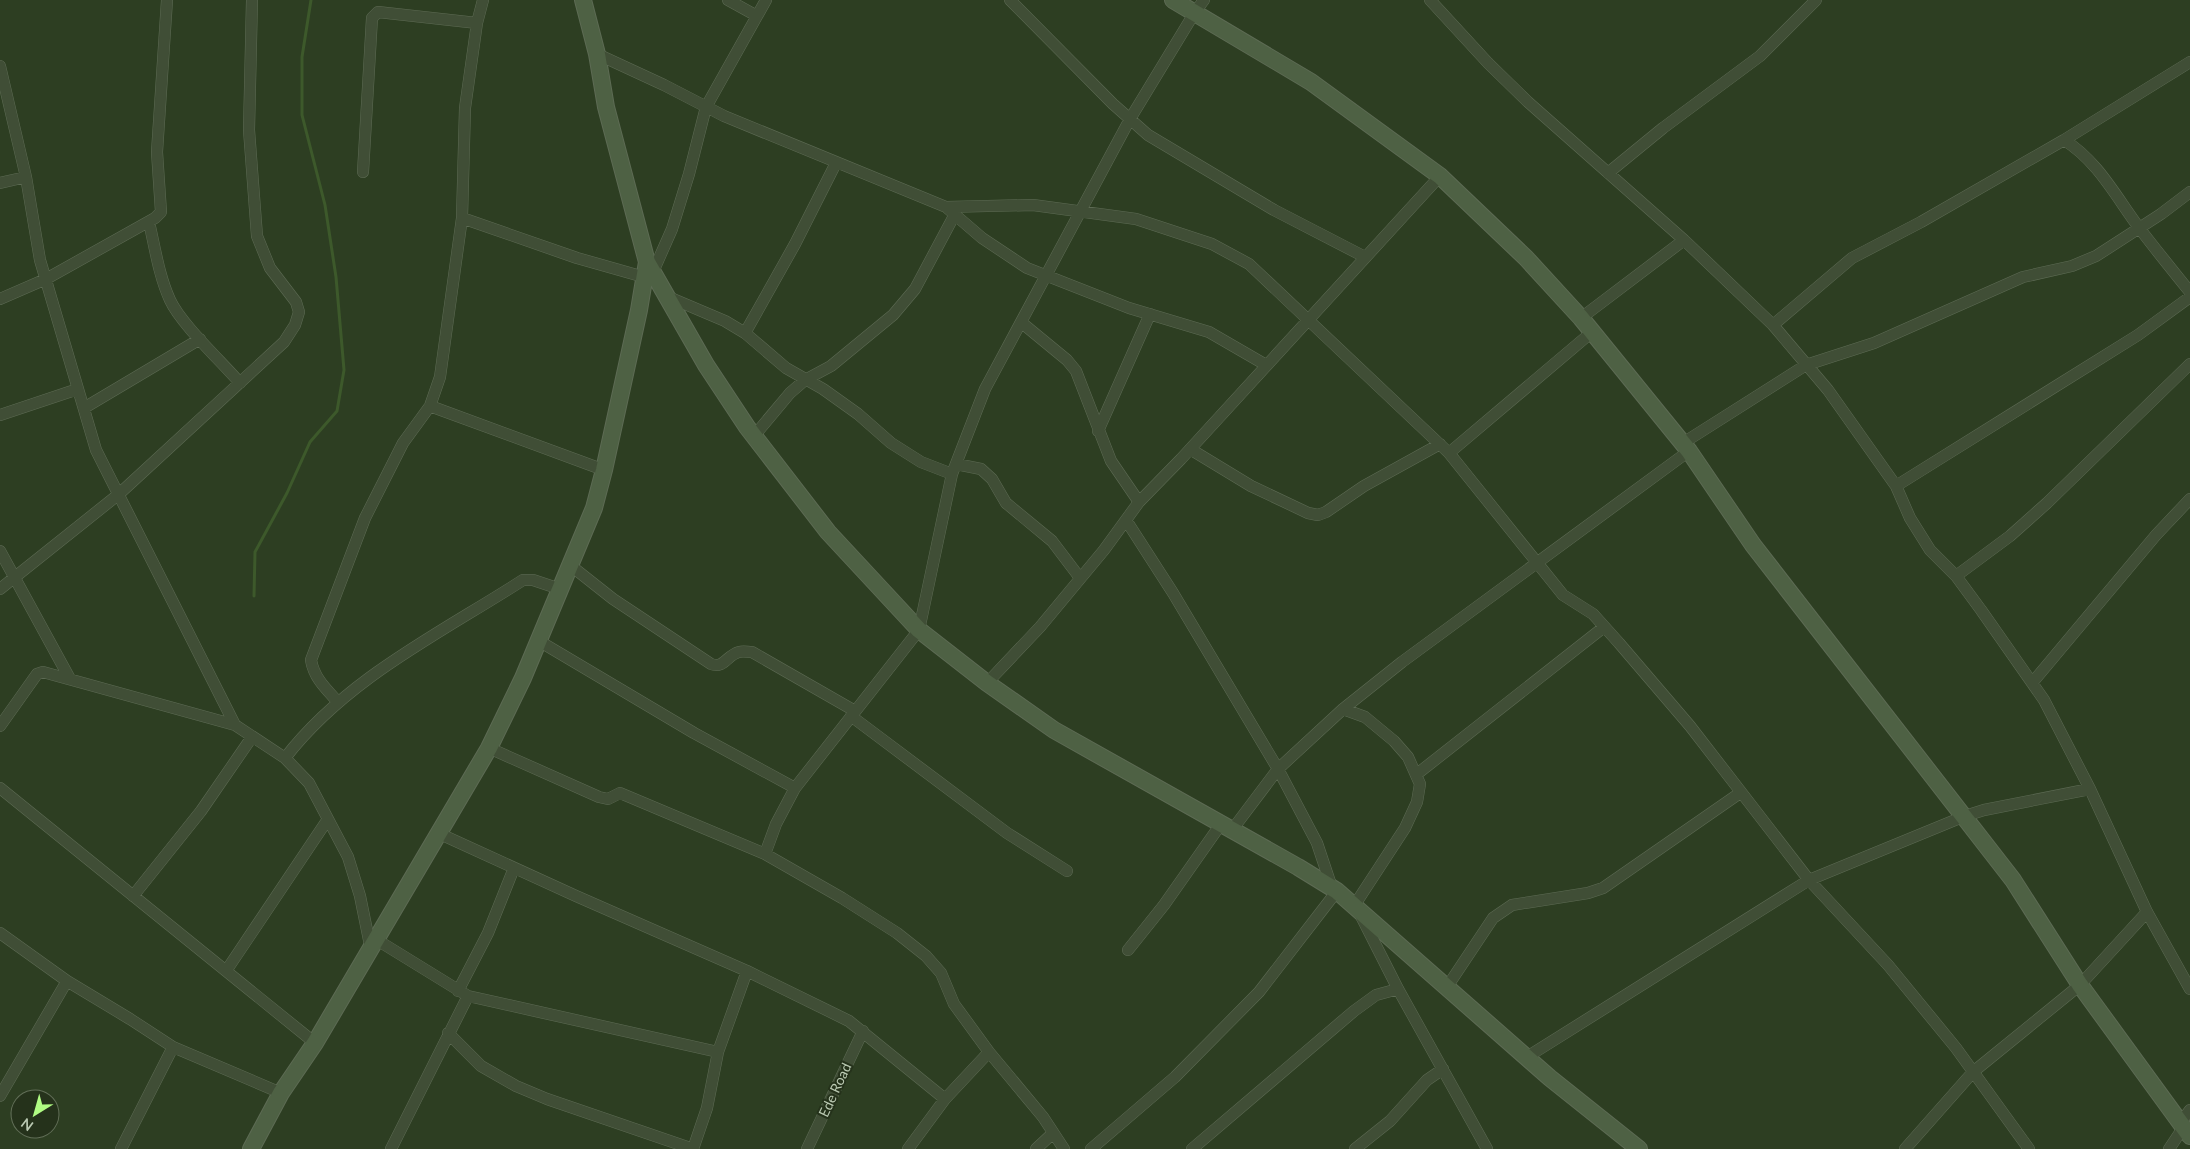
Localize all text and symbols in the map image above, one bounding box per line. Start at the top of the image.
street label: Ede Road [815,1060,854,1120]
north arrow [10,1089,60,1139]
text: N [17,1115,36,1135]

